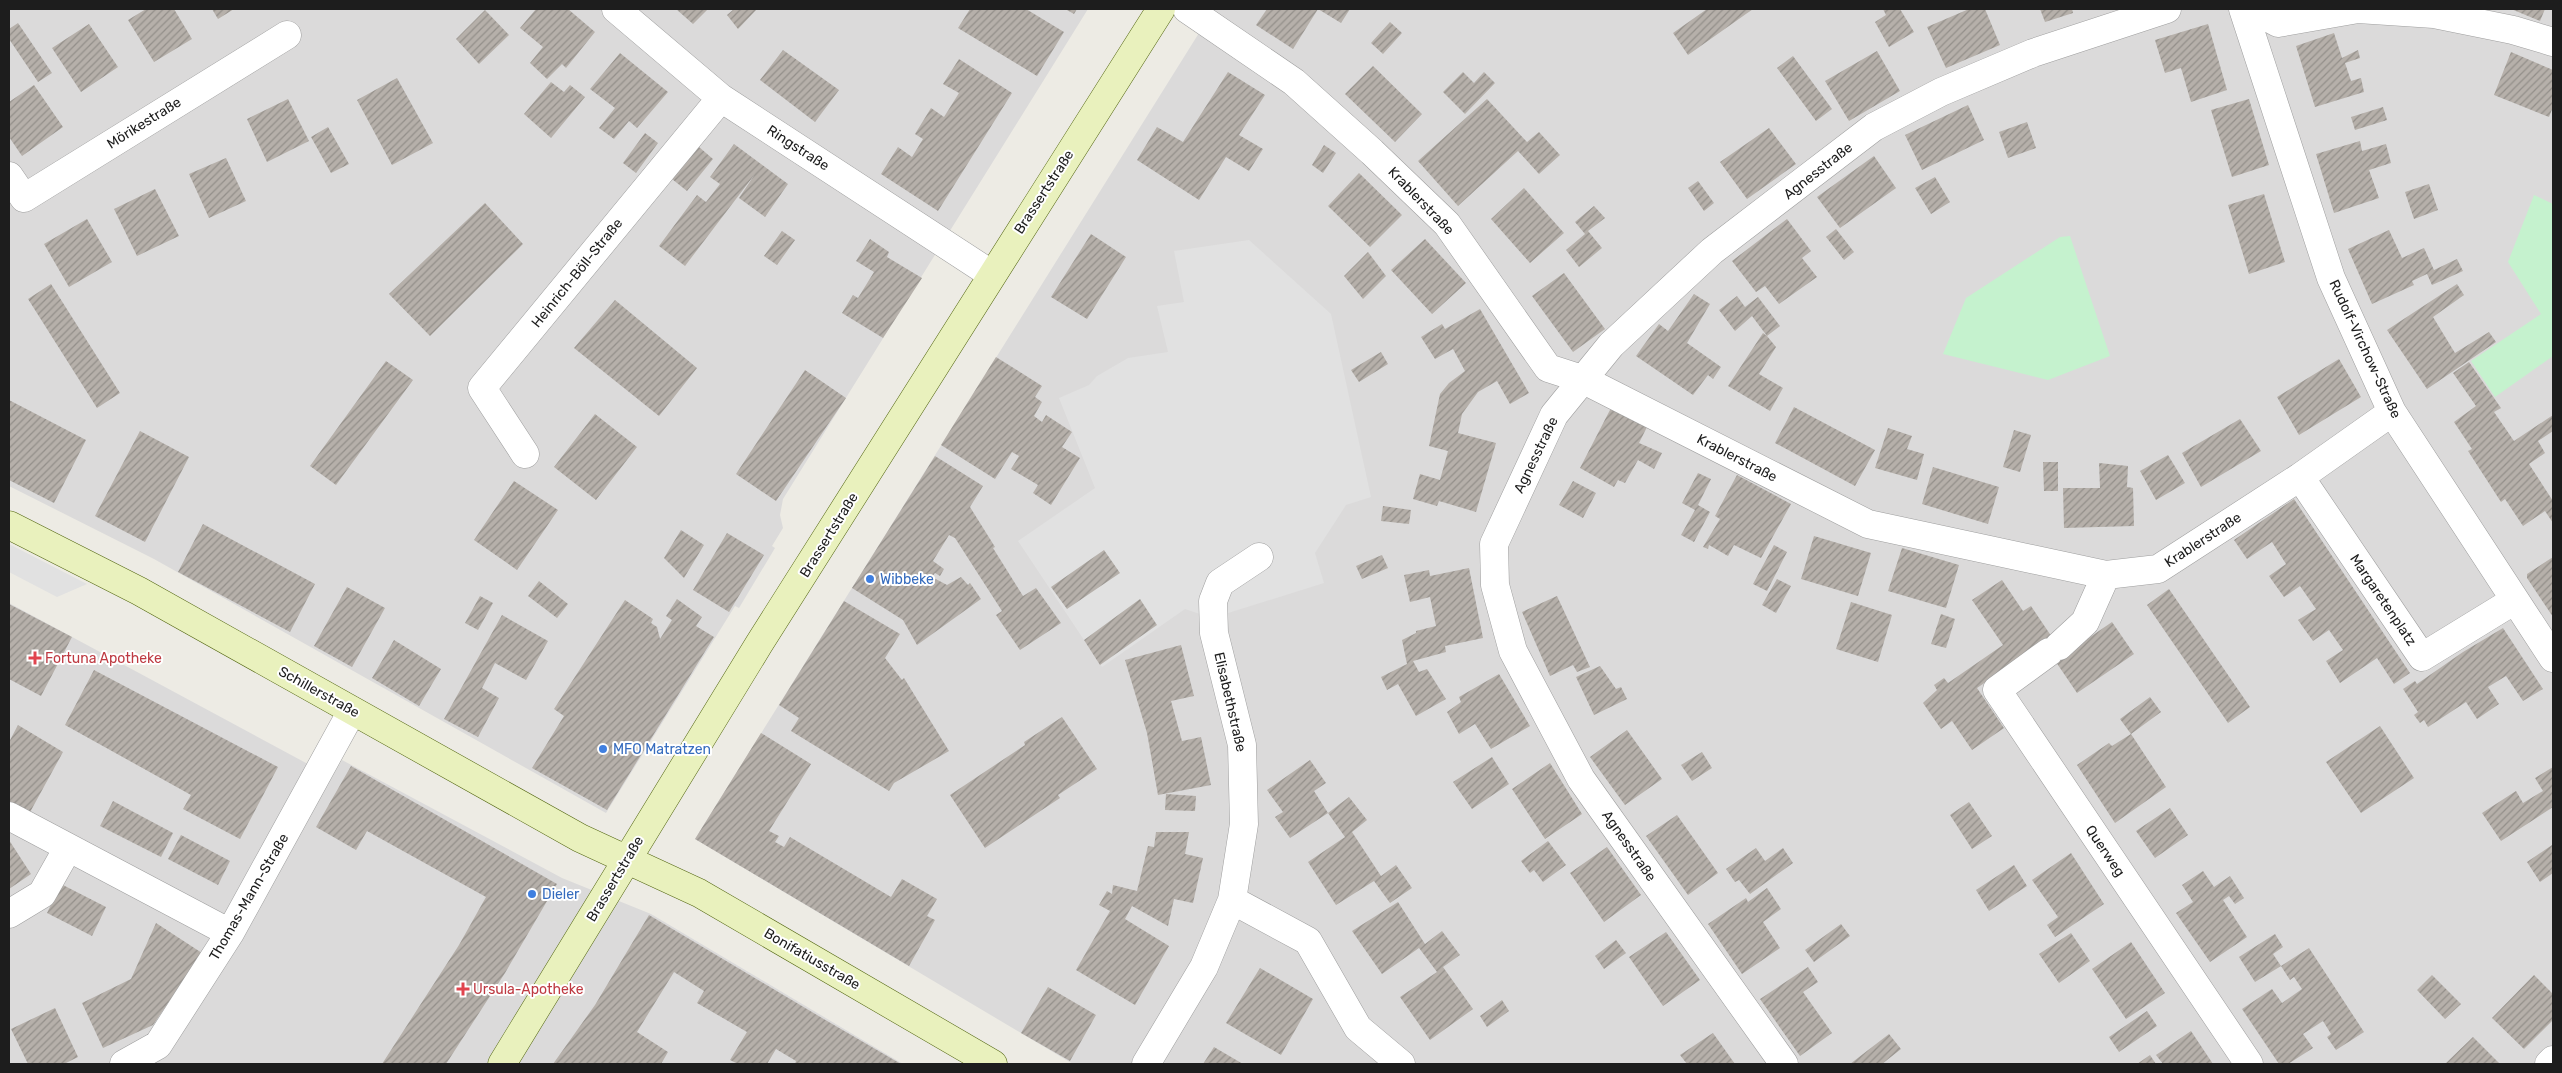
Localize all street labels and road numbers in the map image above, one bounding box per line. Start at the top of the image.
street label: Mörikestraße [104,93,184,153]
street label: Ringstraße [764,122,833,175]
street label: Agnesstraße [1780,139,1856,203]
street label: Brassertstraße [1011,147,1078,237]
street label: Krablerstraße [1384,163,1458,239]
street label: Heinrich-Böll-Straße [528,215,626,331]
street label: Rudolf-Virchow-Straße [2325,277,2405,421]
street label: Agnesstraße [1510,414,1562,496]
street label: Krablerstraße [1694,430,1780,486]
street label: Brassertstraße [796,489,862,581]
street label: Krablerstraße [2162,509,2245,571]
street label: Margaretenplatz [2346,551,2420,649]
street label: Elisabethstraße [1210,650,1250,754]
street label: Schillerstraße [276,663,363,721]
street label: Agnesstraße [1598,807,1660,885]
street label: Querweg [2082,822,2128,880]
street label: Thomas-Mann-Straße [206,830,292,964]
street label: Brassertstraße [583,833,647,925]
street label: Bonifatiusstraße [761,925,863,994]

